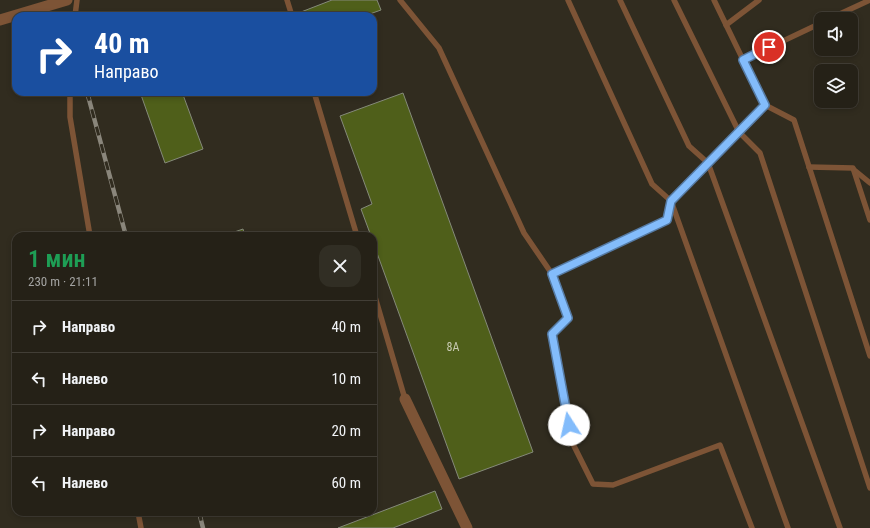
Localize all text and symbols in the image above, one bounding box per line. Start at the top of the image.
map controls [814,12,858,108]
button: sound [814,12,858,56]
text: 40 m [94,27,150,60]
icon: right [28,28,80,80]
pin [752,30,786,64]
icon: arrive [758,36,780,58]
text: Направо [94,61,159,82]
button: layers [814,64,858,108]
text: 1 мин [28,245,86,273]
button: close [319,245,361,287]
text: 230 m · 21:11 [28,274,98,289]
icon: right [28,316,50,338]
text: Направо [62,318,115,336]
text: 40 m [331,318,361,336]
house number: 8А [447,340,460,354]
icon: left [28,368,50,390]
text: Налево [62,370,108,388]
text: 10 m [331,370,361,388]
position arrow [548,404,590,446]
icon: right [28,420,50,442]
text: Направо [62,422,115,440]
text: 20 m [331,422,361,440]
icon: left [28,472,50,494]
text: Налево [62,474,108,492]
text: 60 m [331,474,361,492]

